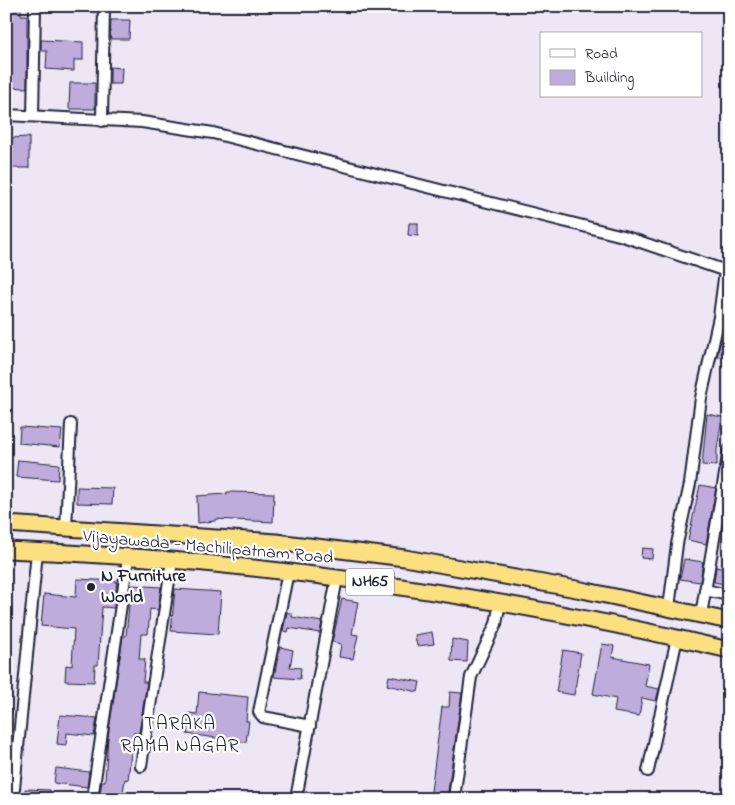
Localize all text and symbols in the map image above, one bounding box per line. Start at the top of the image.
legend [540,32,702,98]
text: Road [585,43,618,65]
text: Building [584,67,634,90]
street label: Vijayawada - Machilipatnam Road [81,524,334,572]
place label: N Furniture World [101,564,187,611]
road number: NH65 [346,568,394,596]
marker: N Furniture World [85,581,97,593]
district label: TARAKA RAMA NAGAR [121,711,239,760]

